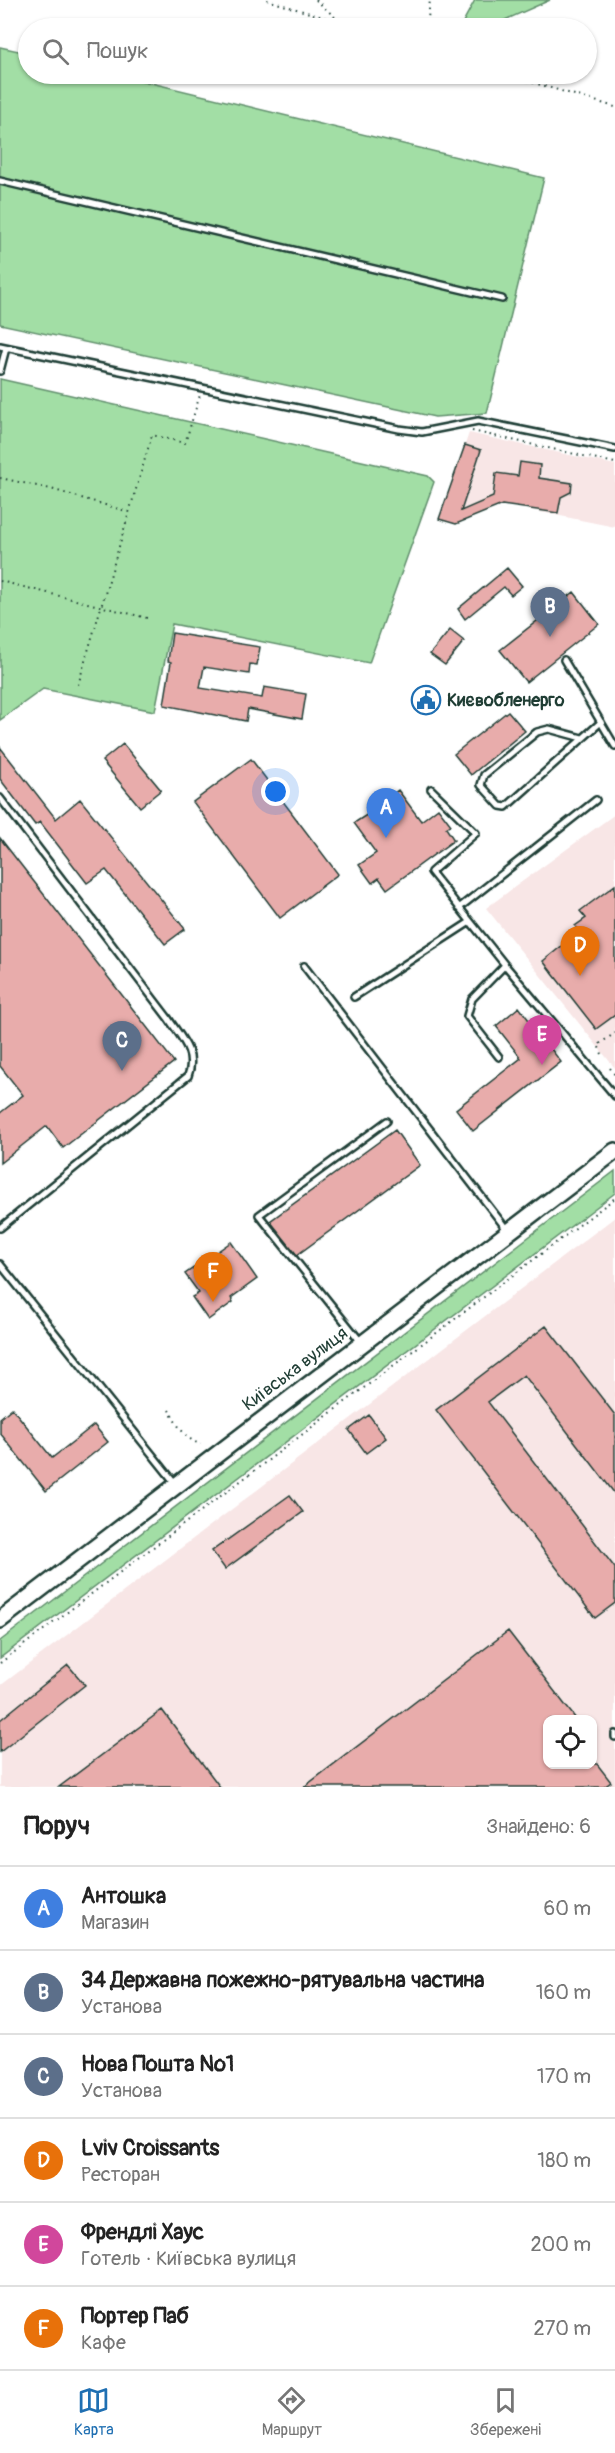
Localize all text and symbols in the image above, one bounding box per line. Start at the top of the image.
search box [18,18,597,84]
icon: search [39,35,72,68]
text: Пошук [87,37,148,65]
pin: B [530,588,570,637]
public building icon: Києвобленерго [410,684,442,716]
place label: Києвобленерго [447,689,565,712]
your location [261,777,290,806]
pin: A [366,788,406,838]
pin: D [560,926,600,976]
pin: E [522,1016,562,1065]
pin: C [102,1022,142,1071]
pin: F [194,1252,232,1302]
street label: Київська вулиця [238,1322,352,1416]
map controls [543,1715,597,1769]
button: locate [543,1715,597,1769]
text: Поруч [24,1810,90,1842]
text: Знайдено: 6 [486,1814,591,1839]
text: Антошка [81,1882,166,1910]
text: A [37,1896,50,1921]
text: 60 m [544,1896,591,1921]
text: Магазин [81,1910,149,1935]
text: 34 Державна пожежно-рятувальна частина [81,1966,485,1994]
text: B [38,1980,49,2005]
text: 160 m [536,1980,591,2005]
text: Установа [81,1994,162,2019]
text: Нова Пошта №1 [81,2050,234,2078]
text: C [37,2064,50,2089]
text: 170 m [537,2064,591,2089]
text: Установа [81,2078,162,2103]
text: Lviv Croissants [81,2134,219,2162]
text: D [37,2148,50,2173]
text: 180 m [537,2148,591,2173]
text: Ресторан [81,2162,160,2187]
text: Френдлі Хаус [81,2218,204,2246]
text: E [38,2232,49,2257]
text: 200 m [530,2232,591,2257]
text: Готель · Київська вулиця [81,2246,296,2271]
text: Портер Паб [81,2302,189,2330]
text: F [37,2316,50,2341]
text: 270 m [533,2316,591,2341]
text: Кафе [81,2330,126,2355]
tab: Карта [74,2384,114,2440]
tab: Маршрут [262,2384,322,2440]
tab: Збережені [470,2384,541,2440]

